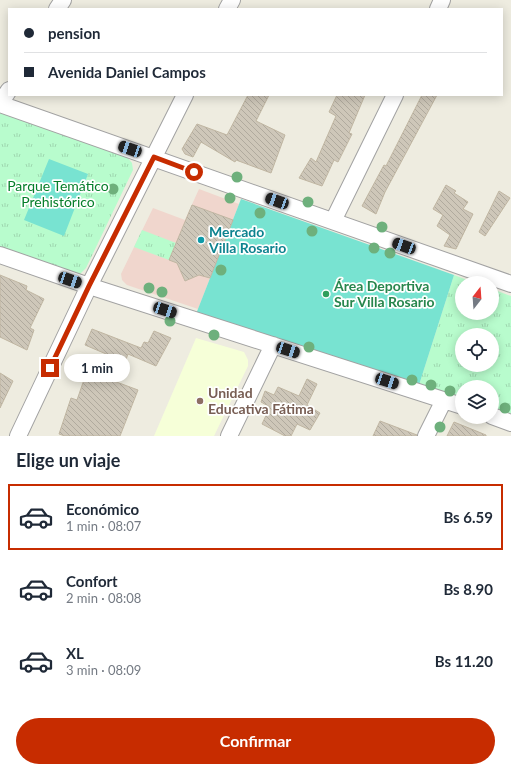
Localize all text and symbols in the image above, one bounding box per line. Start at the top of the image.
text: pension [48,24,100,42]
text: Avenida Daniel Campos [48,63,206,81]
car [117,139,143,159]
route start [185,163,203,181]
park label: Parque Temático Prehistórico [7,177,109,210]
car [264,191,290,211]
place label: Mercado Villa Rosario [208,223,286,256]
marker: Mercado Villa Rosario [196,235,206,245]
car [391,236,417,256]
car [57,270,83,290]
north arrow [455,276,499,320]
map controls [455,276,499,424]
place label: Área Deportiva Sur Villa Rosario [333,277,435,310]
marker: Área Deportiva Sur Villa Rosario [321,289,331,299]
car [152,301,178,319]
button: locate [455,328,499,372]
car [275,341,301,359]
callout: 1 min [64,354,130,382]
route end [41,359,59,377]
text: 1 min [81,360,113,376]
car [374,372,400,390]
button: layers [455,380,499,424]
place label: Unidad Educativa Fátima [208,384,314,417]
marker: Unidad Educativa Fátima [195,396,205,406]
text: Elige un viaje [16,449,120,471]
icon: car [18,499,54,535]
text: Económico [66,500,139,518]
text: Bs 6.59 [443,508,493,526]
text: 1 min · 08:07 [66,518,141,534]
icon: car [18,571,54,607]
text: Confort [66,572,118,590]
text: Bs 8.90 [443,580,493,598]
text: 2 min · 08:08 [66,590,141,606]
icon: car [18,643,54,679]
text: XL [66,644,84,662]
text: Bs 11.20 [435,652,493,670]
text: 3 min · 08:09 [66,662,141,678]
button: Confirmar [16,718,495,764]

